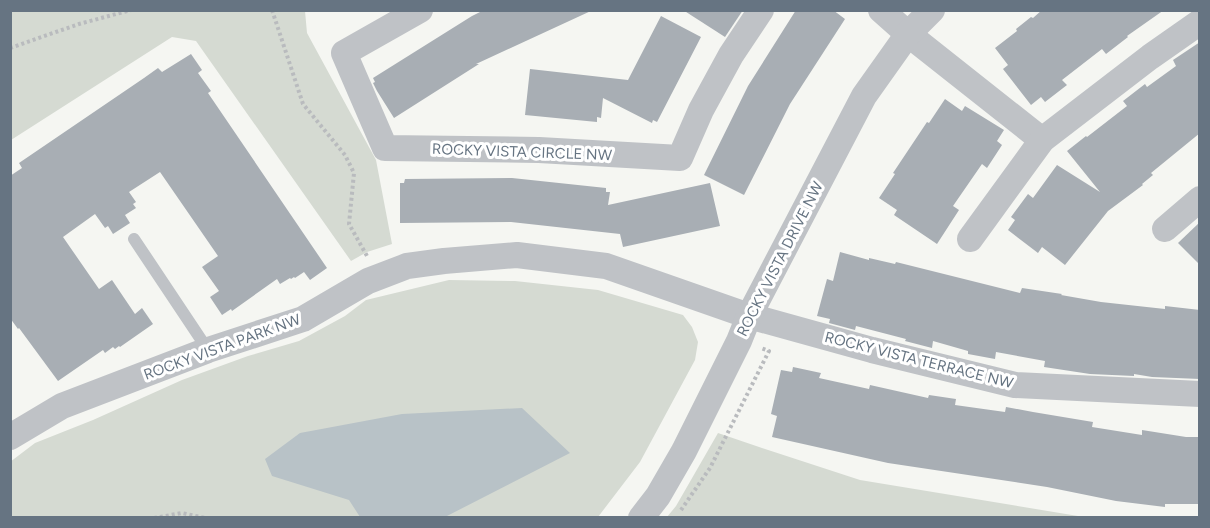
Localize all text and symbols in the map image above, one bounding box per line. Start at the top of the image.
street label: ROCKY VISTA CIRCLE NW [432,140,613,164]
street label: ROCKY VISTA DRIVE NW [733,178,827,339]
street label: ROCKY VISTA PARK NW [141,310,303,384]
street label: ROCKY VISTA TERRACE NW [823,328,1016,392]

